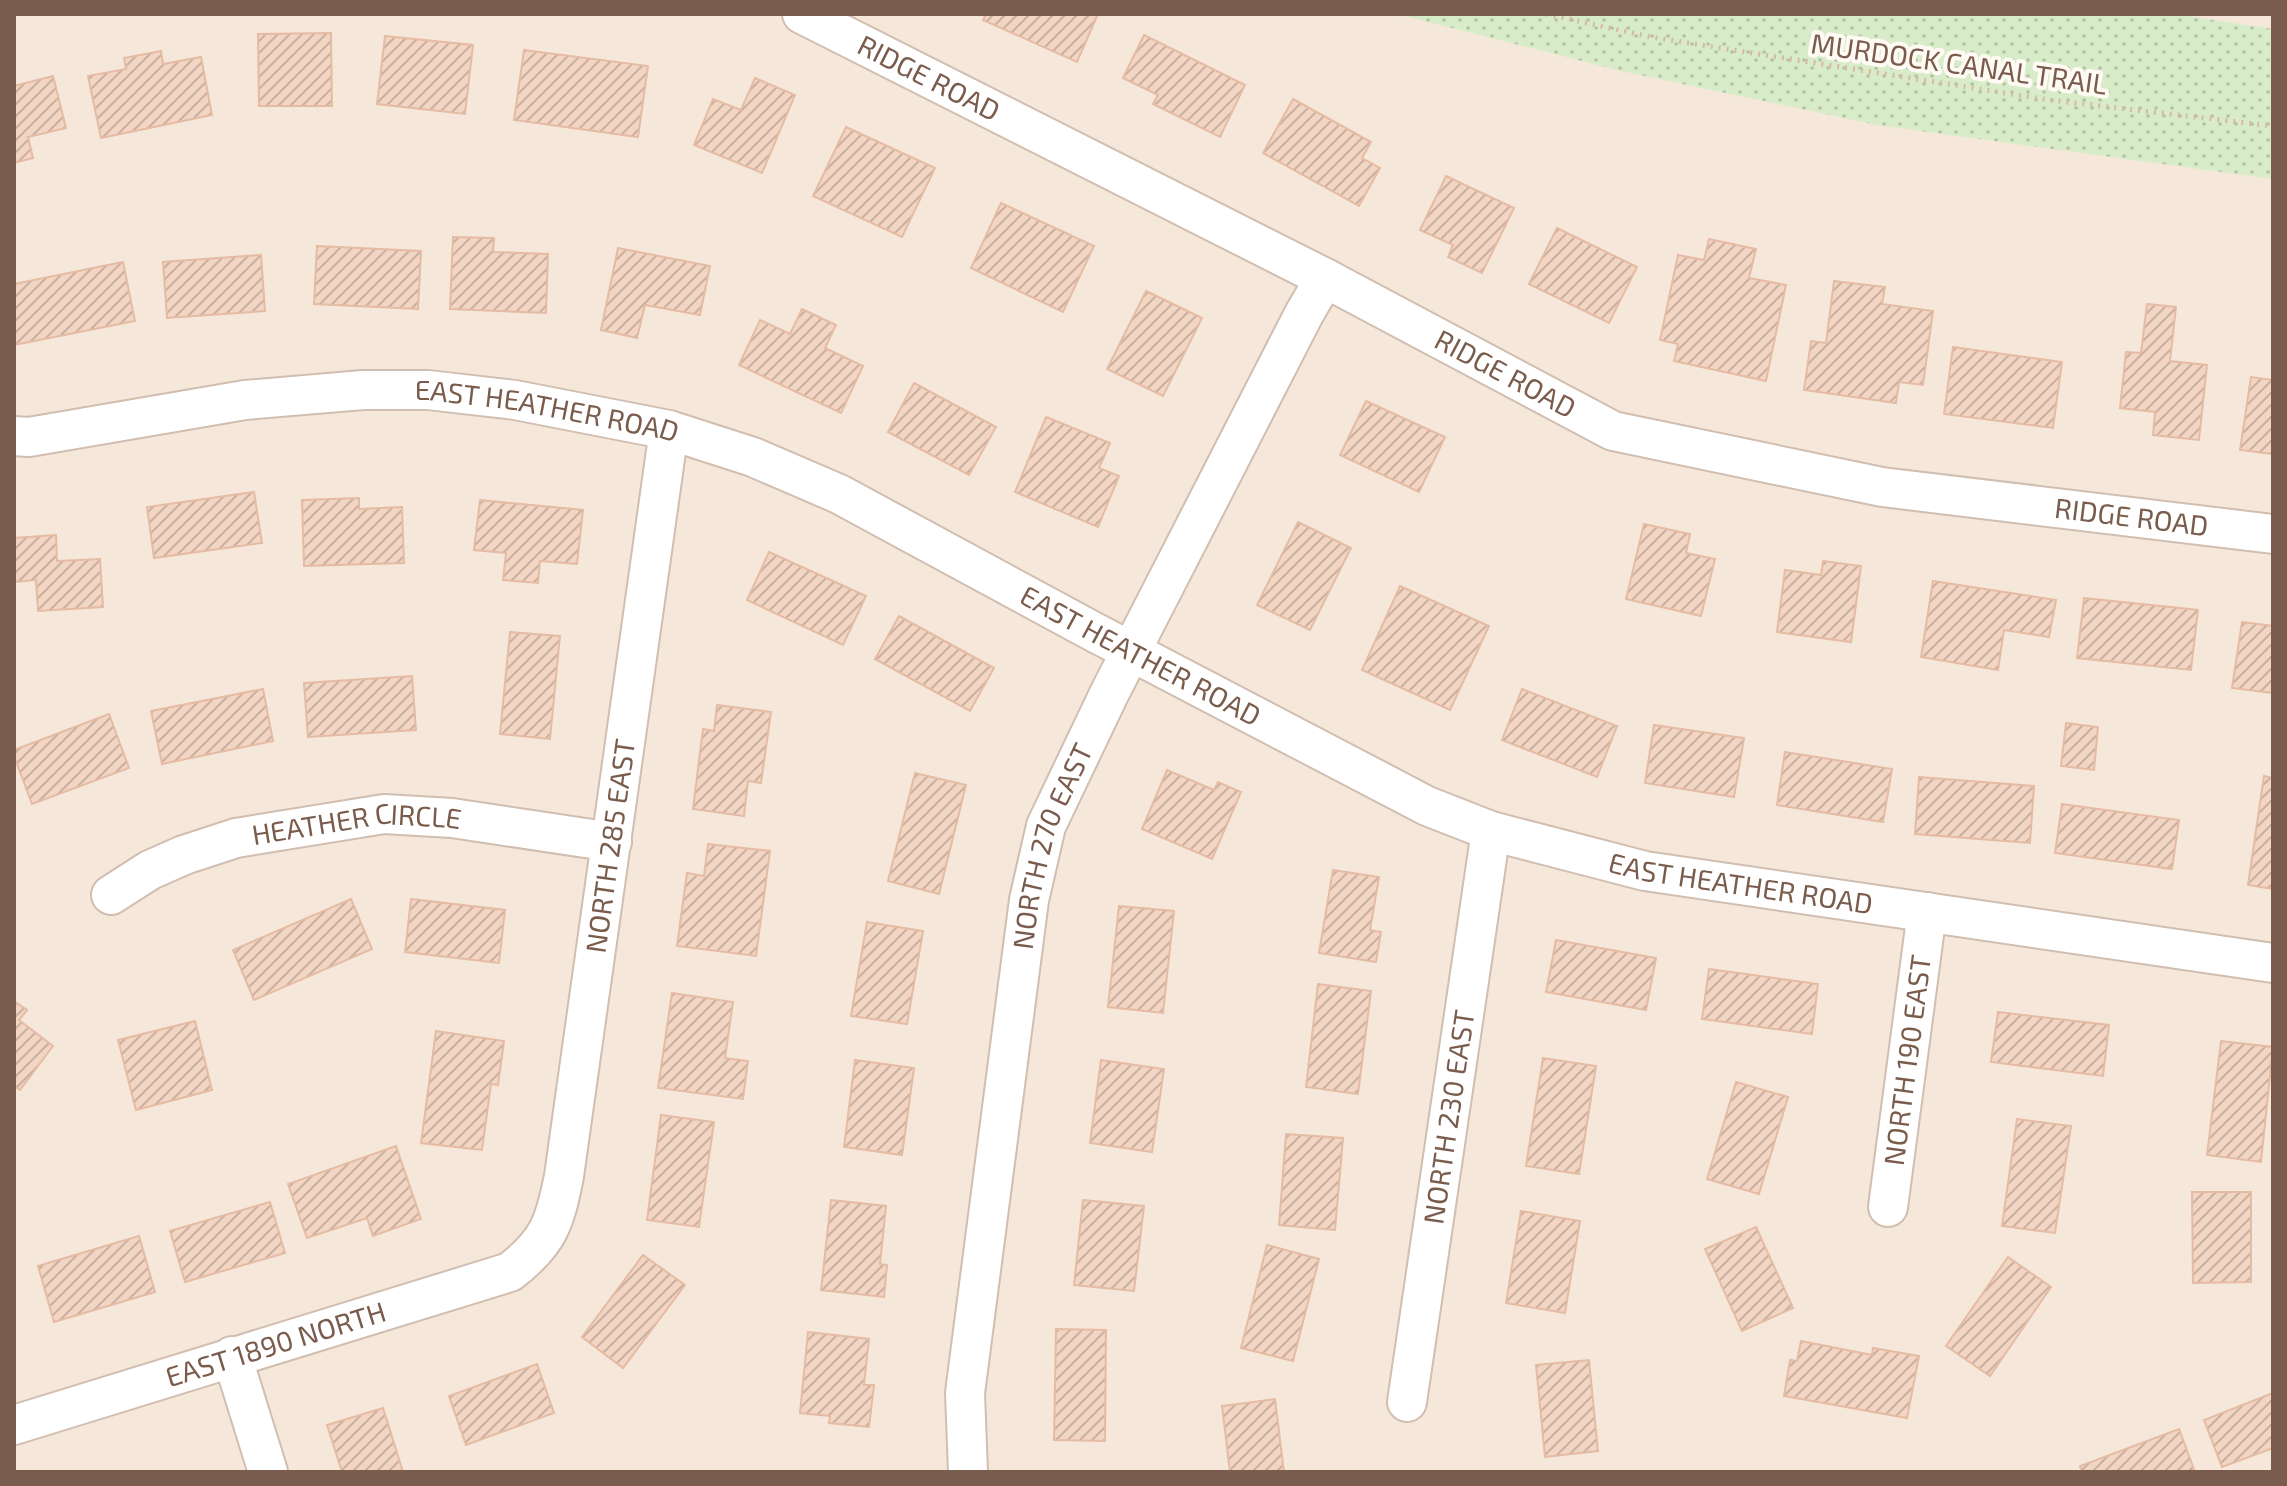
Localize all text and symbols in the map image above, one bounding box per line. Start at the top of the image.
street label: MURDOCK CANAL TRAIL [1809,25,2109,101]
street label: RIDGE ROAD [853,27,1006,127]
street label: RIDGE ROAD [1429,322,1582,424]
street label: EAST HEATHER ROAD [415,372,684,448]
street label: RIDGE ROAD [2053,490,2210,542]
street label: EAST HEATHER ROAD [1015,577,1267,732]
street label: NORTH 285 EAST [578,737,641,955]
street label: NORTH 270 EAST [1005,738,1099,951]
street label: HEATHER CIRCLE [249,795,464,851]
street label: EAST HEATHER ROAD [1605,844,1875,920]
street label: NORTH 190 EAST [1876,953,1937,1168]
street label: NORTH 230 EAST [1415,1007,1480,1226]
street label: EAST 1890 NORTH [161,1293,390,1393]

